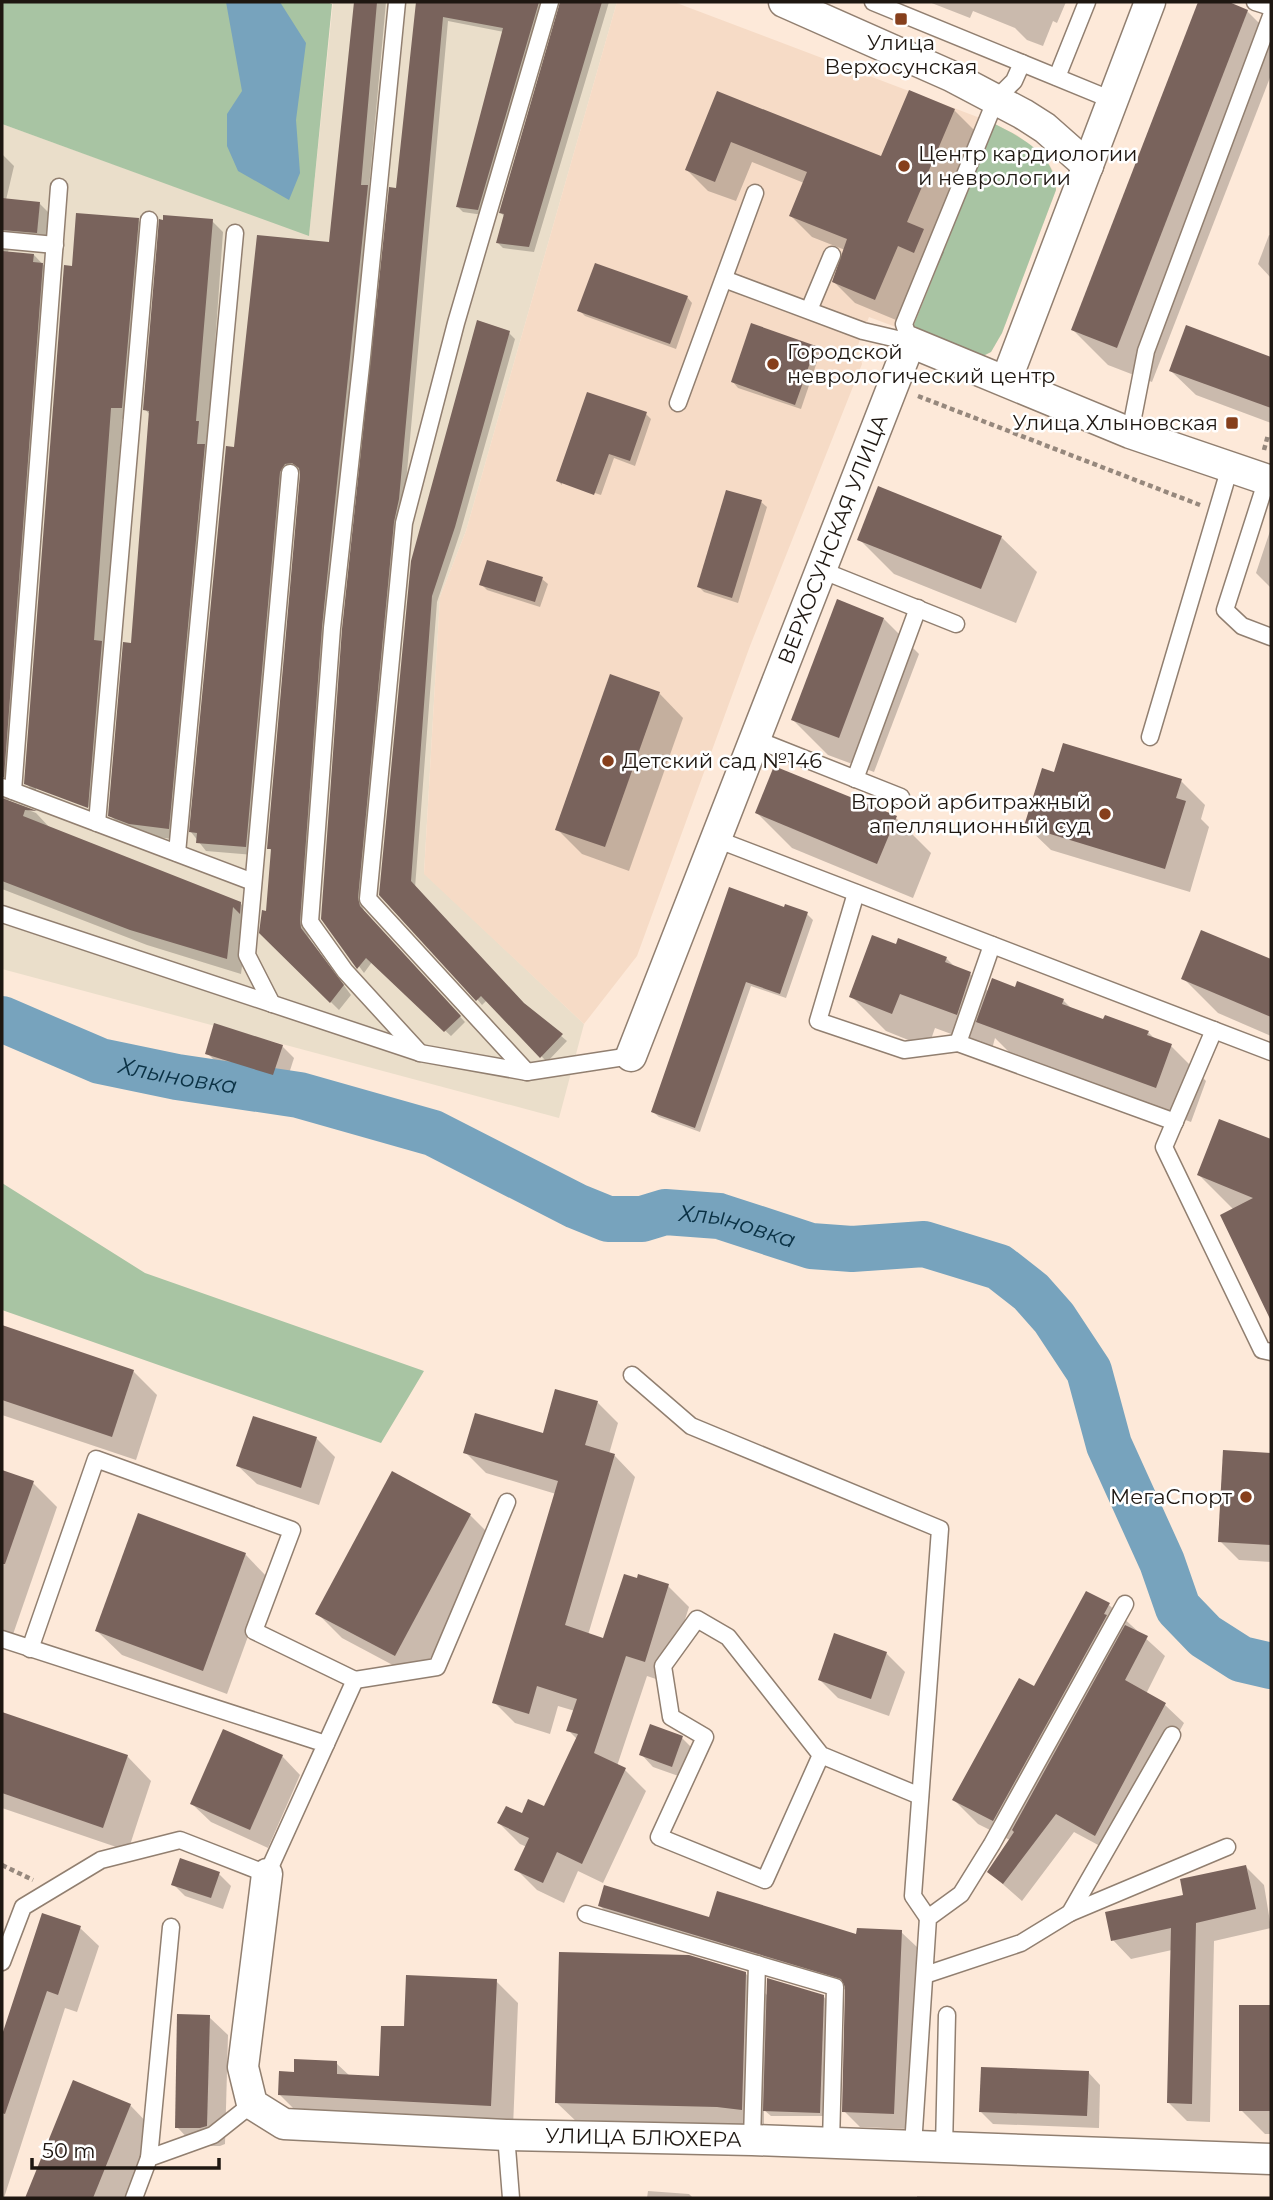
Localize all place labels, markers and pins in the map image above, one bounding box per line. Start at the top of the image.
marker: Улица Верхосунская [893,11,909,27]
place label: Улица Верхосунская [824,30,978,79]
place label: Центр кардиологии и неврологии [918,141,1138,190]
marker: Центр кардиологии и неврологии [896,158,912,174]
place label: Городской неврологический центр [787,339,1056,388]
marker: Городской неврологический центр [765,356,781,372]
place label: Улица Хлыновская [1012,410,1218,435]
marker: Улица Хлыновская [1224,415,1240,431]
place label: Детский сад №146 [622,748,822,773]
marker: Детский сад №146 [600,753,616,769]
place label: Второй арбитражный апелляционный суд [851,789,1091,838]
marker: Второй арбитражный апелляционный суд [1097,806,1113,822]
place label: МегаСпорт [1110,1484,1232,1509]
marker: МегаСпорт [1238,1489,1254,1505]

